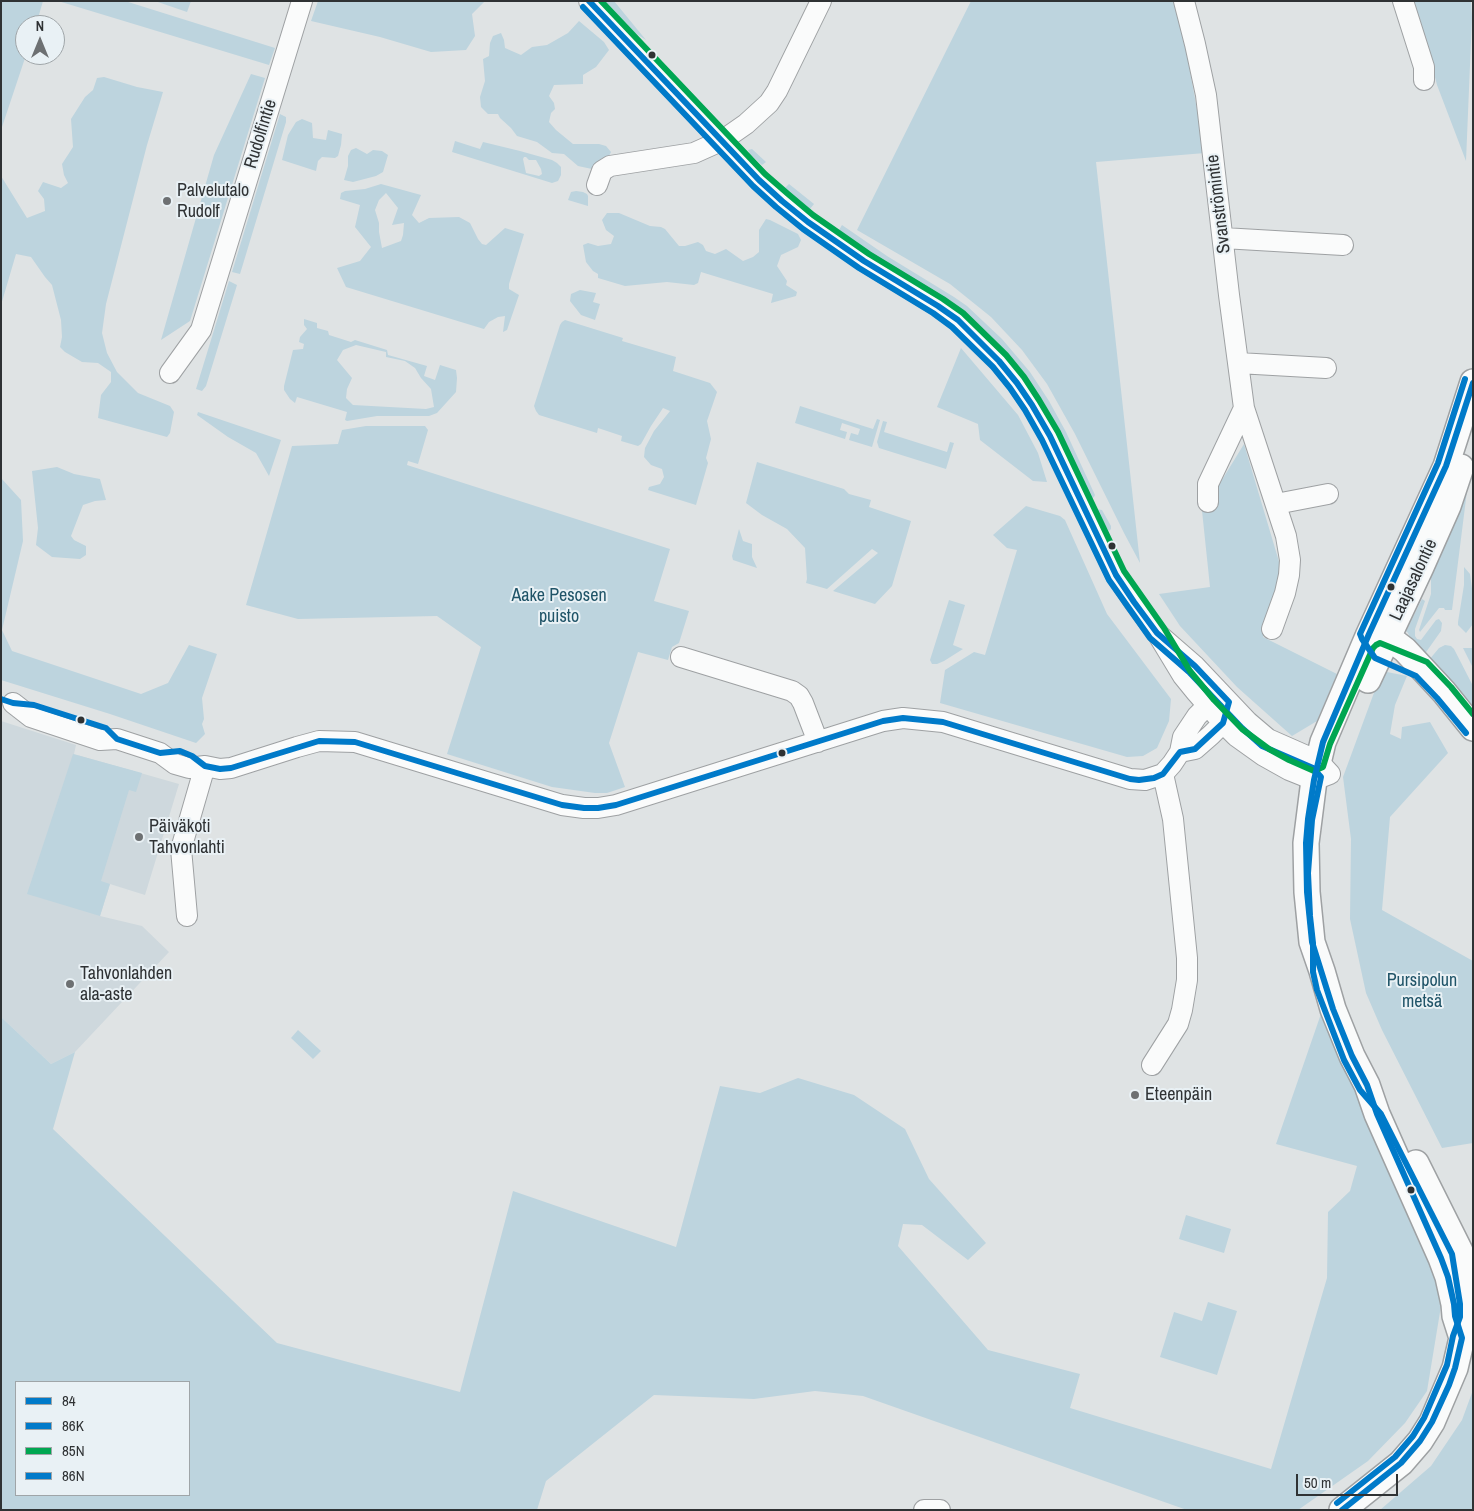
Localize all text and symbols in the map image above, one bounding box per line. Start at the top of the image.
north arrow [15,15,65,65]
text: N [36,17,44,35]
unlabelled marker [647,50,657,60]
street label: Rudolfintie [240,97,282,171]
street label: Svanströmintie [1202,153,1236,255]
place label: Palvelutalo Rudolf [177,180,249,222]
marker: Palvelutalo Rudolf [161,195,173,207]
street label: Laajasalontie [1386,536,1442,624]
unlabelled marker [1107,541,1117,551]
unlabelled marker [1386,582,1396,592]
park label: Aake Pesosen puisto [511,585,607,628]
unlabelled marker [76,715,86,725]
unlabelled marker [777,748,787,758]
place label: Päiväkoti Tahvonlahti [149,816,225,859]
marker: Päiväkoti Tahvonlahti [133,831,145,843]
place label: Tahvonlahden ala-aste [80,963,172,1006]
park label: Pursipolun metsä [1387,970,1457,1012]
marker: Tahvonlahden ala-aste [64,978,76,990]
place label: Eteenpäin [1145,1084,1212,1106]
marker: Eteenpäin [1129,1089,1141,1101]
unlabelled marker [1406,1185,1416,1195]
legend [15,1381,190,1496]
text: 84 [62,1390,76,1411]
text: 86K [62,1415,84,1436]
text: 85N [62,1440,85,1461]
scale bar [1299,1464,1402,1496]
text: 86N [62,1465,85,1486]
text: 50 m [1304,1472,1331,1493]

